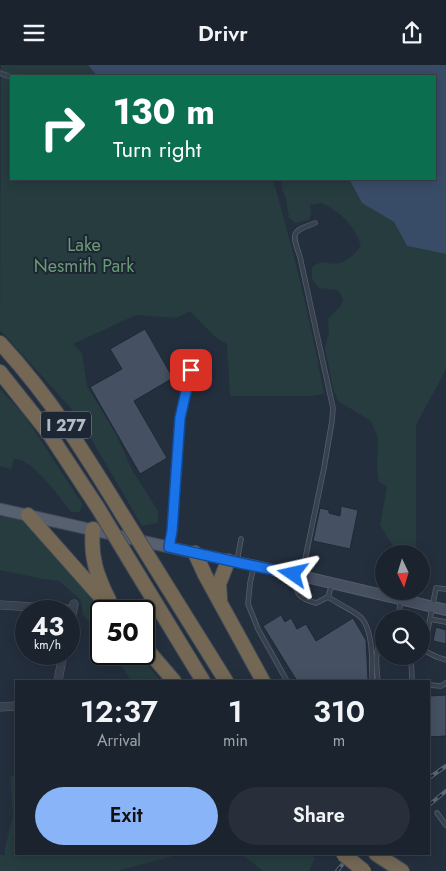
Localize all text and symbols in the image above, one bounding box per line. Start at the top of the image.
text: Drivr [198,17,248,49]
icon: menu [20,19,48,47]
icon: share [398,19,426,47]
text: 130 m [113,87,215,137]
icon: right [30,95,95,160]
text: Turn right [113,133,201,165]
park label: Lake Nesmith Park [34,232,134,279]
pin [170,349,212,391]
icon: arrive [177,356,205,384]
road number: I 277 [41,411,91,439]
north arrow [375,545,430,600]
map controls [375,545,430,665]
position arrow [266,547,318,599]
speed limit sign: 50 [90,600,155,665]
text: 43 [31,608,64,644]
button: search [375,610,430,665]
text: km/h [34,636,61,654]
text: 12:37 [80,690,158,733]
text: 1 [228,690,243,733]
text: 310 [313,690,365,733]
text: Arrival [97,729,141,752]
text: min [223,729,248,752]
text: m [333,729,345,752]
button: Exit [35,787,218,845]
button: Share [228,787,410,845]

